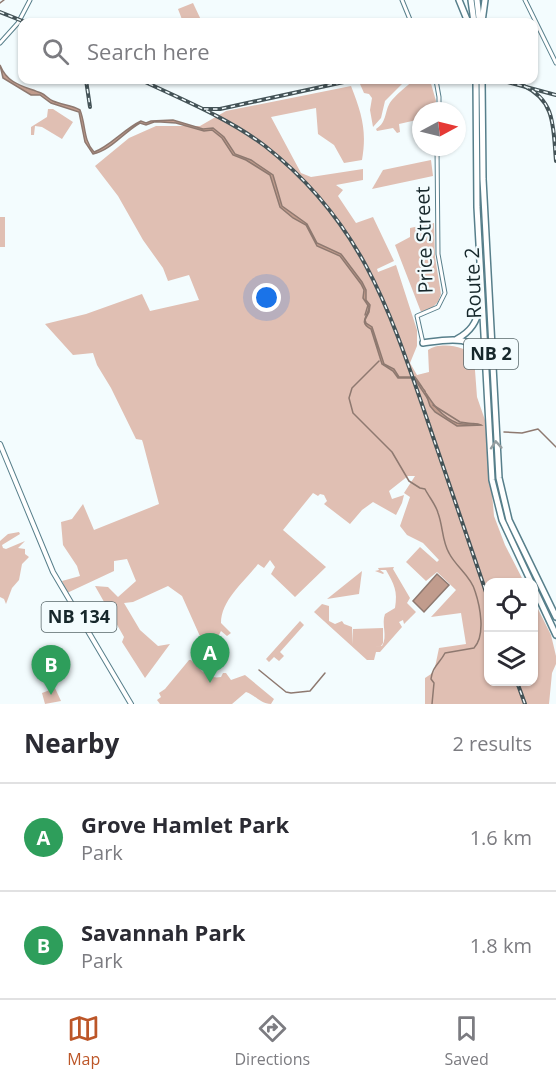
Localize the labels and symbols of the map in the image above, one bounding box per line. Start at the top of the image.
north arrow [412,102,466,156]
street label: Price Street [408,186,439,294]
street label: Route 2 [458,247,487,319]
your location [252,283,281,312]
road number: NB 2 [464,339,518,369]
one-way arrow [490,440,503,449]
road number: NB 134 [42,602,116,632]
pin: A [190,634,230,683]
pin: B [32,646,70,695]

